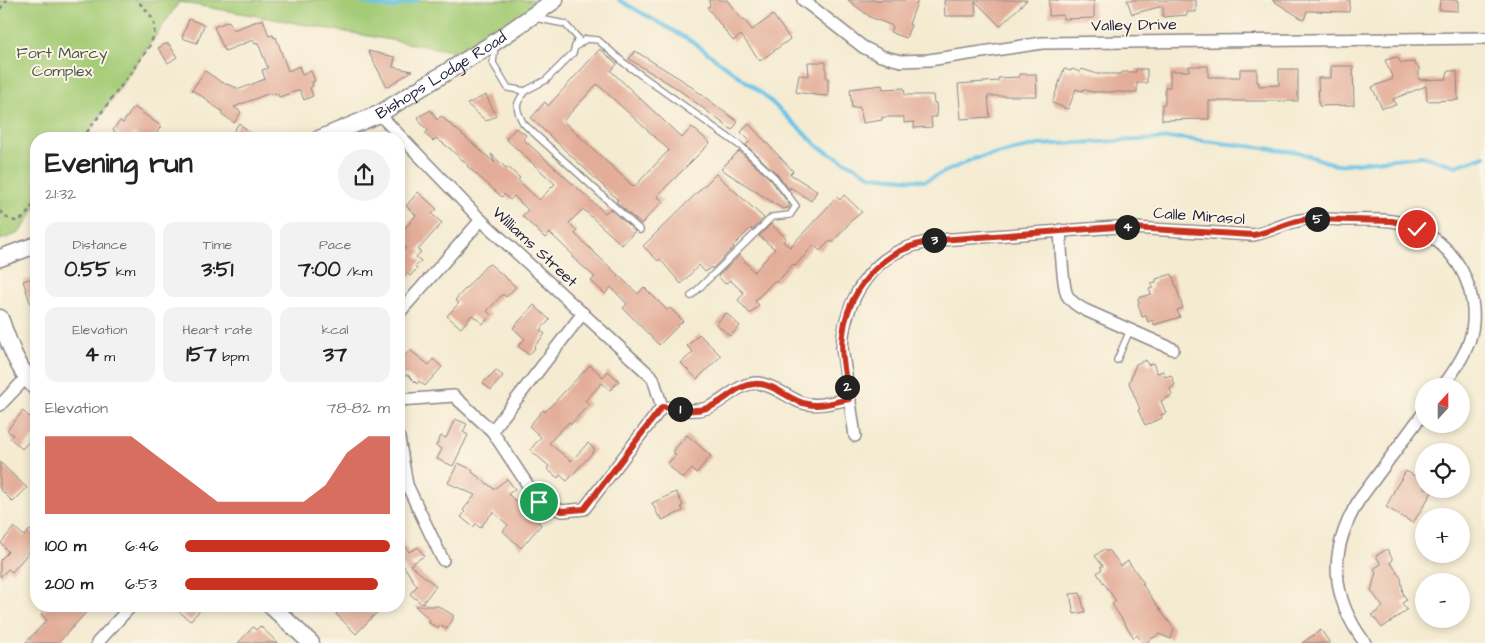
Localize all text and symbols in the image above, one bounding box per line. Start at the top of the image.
street label: Valley Drive [1091,13,1177,38]
street label: Bishops Lodge Road [371,26,511,125]
park label: Fort Marcy Complex [17,42,108,82]
text: Evening run [45,144,193,183]
button: share [338,149,390,201]
text: 21:32 [45,183,76,205]
street label: Williams Street [488,202,583,293]
street label: Calle Mirasol [1152,202,1246,230]
pin: 5 [1304,206,1330,232]
pin [1396,208,1438,250]
text: 5 [1313,209,1322,229]
pin: 4 [1114,214,1140,240]
icon: check [1403,215,1431,243]
text: 4 [1123,217,1132,237]
pin: 3 [922,228,946,252]
text: 3 [931,230,938,250]
text: Distance [73,235,127,255]
text: Time [203,235,232,255]
text: Pace [319,235,351,255]
text: 0.55 [64,255,110,284]
text: 3:51 [202,255,233,284]
text: 7:00 [298,255,341,284]
text: km [110,262,135,282]
text: /km [341,262,372,282]
text: Elevation [72,320,127,340]
text: Heart rate [182,320,253,340]
text: kcal [322,320,349,340]
text: 4 [84,340,99,369]
text: 157 [186,340,217,369]
text: 37 [323,340,347,369]
text: m [99,347,115,367]
text: bpm [217,347,249,367]
pin: 2 [834,374,860,400]
text: 2 [843,377,852,397]
north arrow [1415,378,1470,432]
map controls [1415,378,1470,628]
pin: 1 [668,396,692,422]
text: Elevation [45,397,108,419]
text: 78–82 m [326,397,390,419]
text: 1 [680,399,681,419]
button: locate [1415,443,1470,498]
pin [518,481,560,523]
icon: arrive [525,488,553,516]
button: + [1415,508,1470,563]
text: 100 m [45,535,86,557]
text: 6:46 [125,535,159,557]
text: 200 m [45,573,93,595]
text: 6:53 [125,573,157,595]
button: − [1415,573,1470,628]

